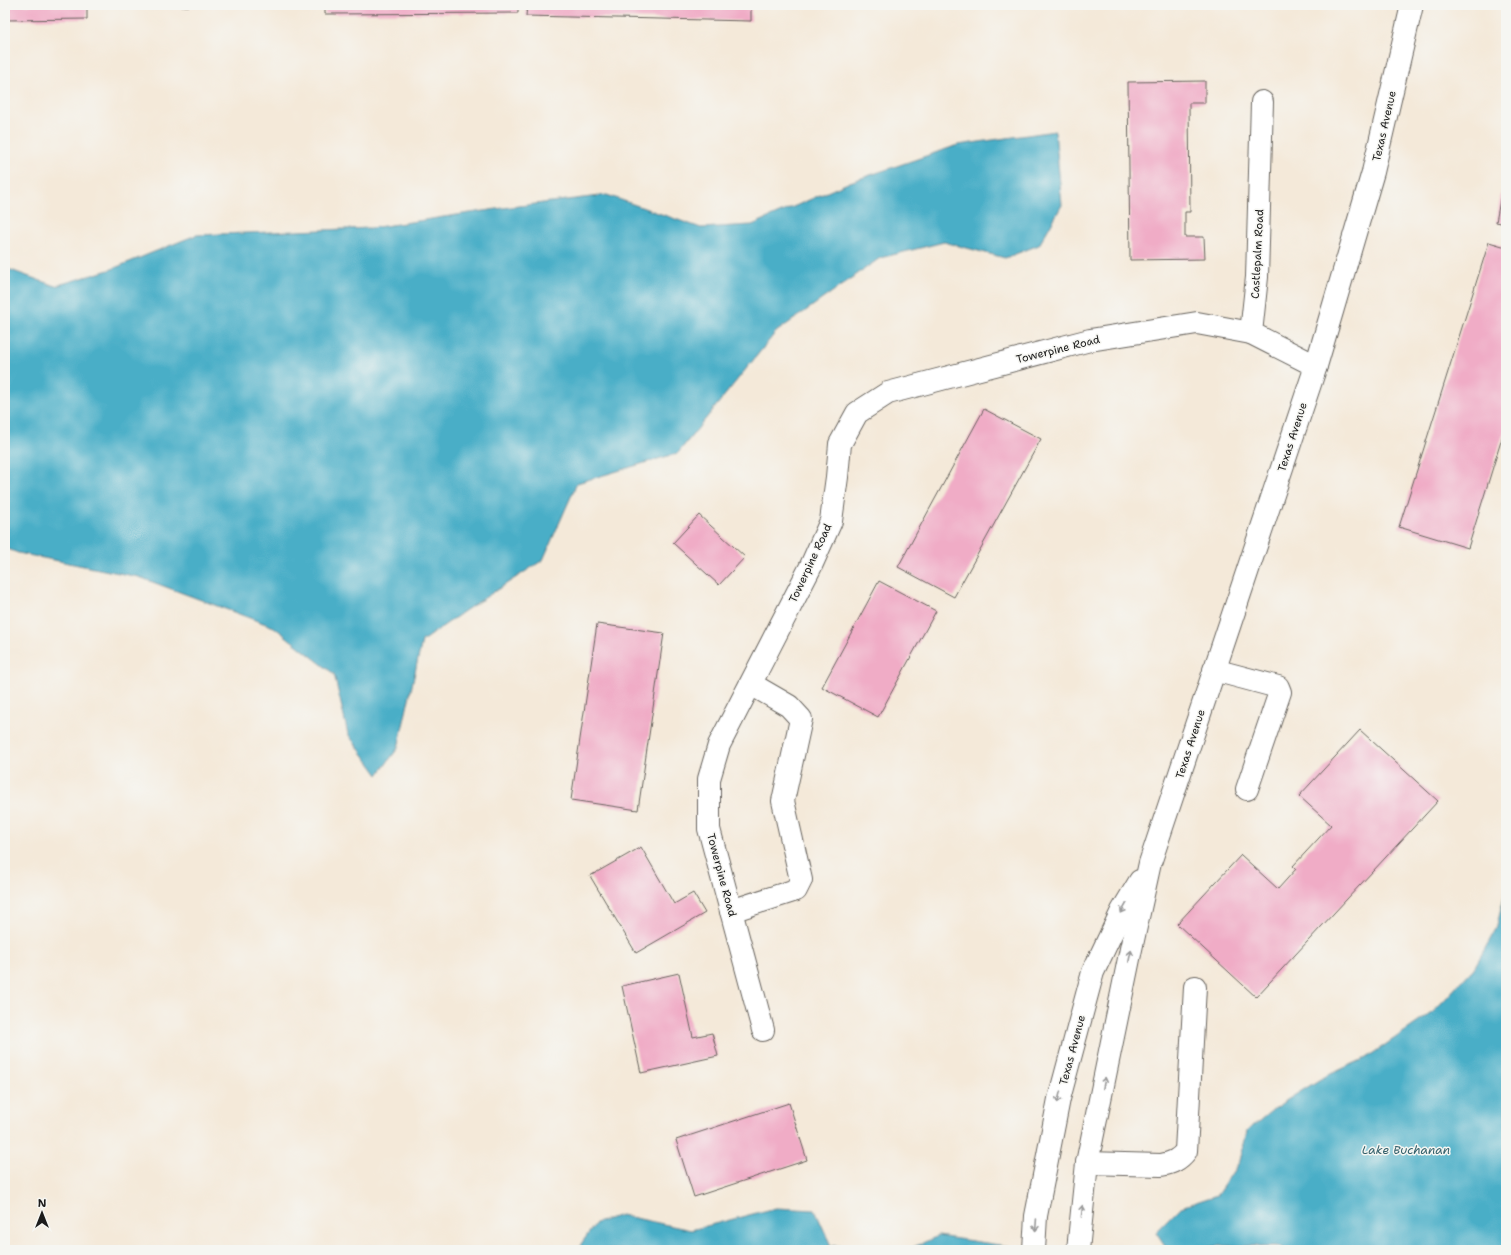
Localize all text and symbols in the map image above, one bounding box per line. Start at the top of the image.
street label: Texas Avenue [1369,89,1400,163]
street label: Castlepalm Road [1248,209,1267,299]
street label: Towerpine Road [1015,332,1102,367]
street label: Texas Avenue [1274,401,1311,474]
street label: Towerpine Road [786,521,835,605]
street label: Texas Avenue [1172,708,1209,781]
street label: Towerpine Road [703,832,740,919]
one-way arrow [1119,902,1127,914]
one-way arrow [1126,950,1134,963]
street label: Texas Avenue [1056,1013,1089,1087]
one-way arrow [1100,1077,1108,1090]
one-way arrow [1055,1090,1063,1103]
water label: Lake Buchanan [1362,1142,1450,1158]
north arrow [22,1193,62,1233]
text: N [38,1196,47,1211]
one-way arrow [1078,1205,1086,1218]
one-way arrow [1032,1218,1039,1231]

